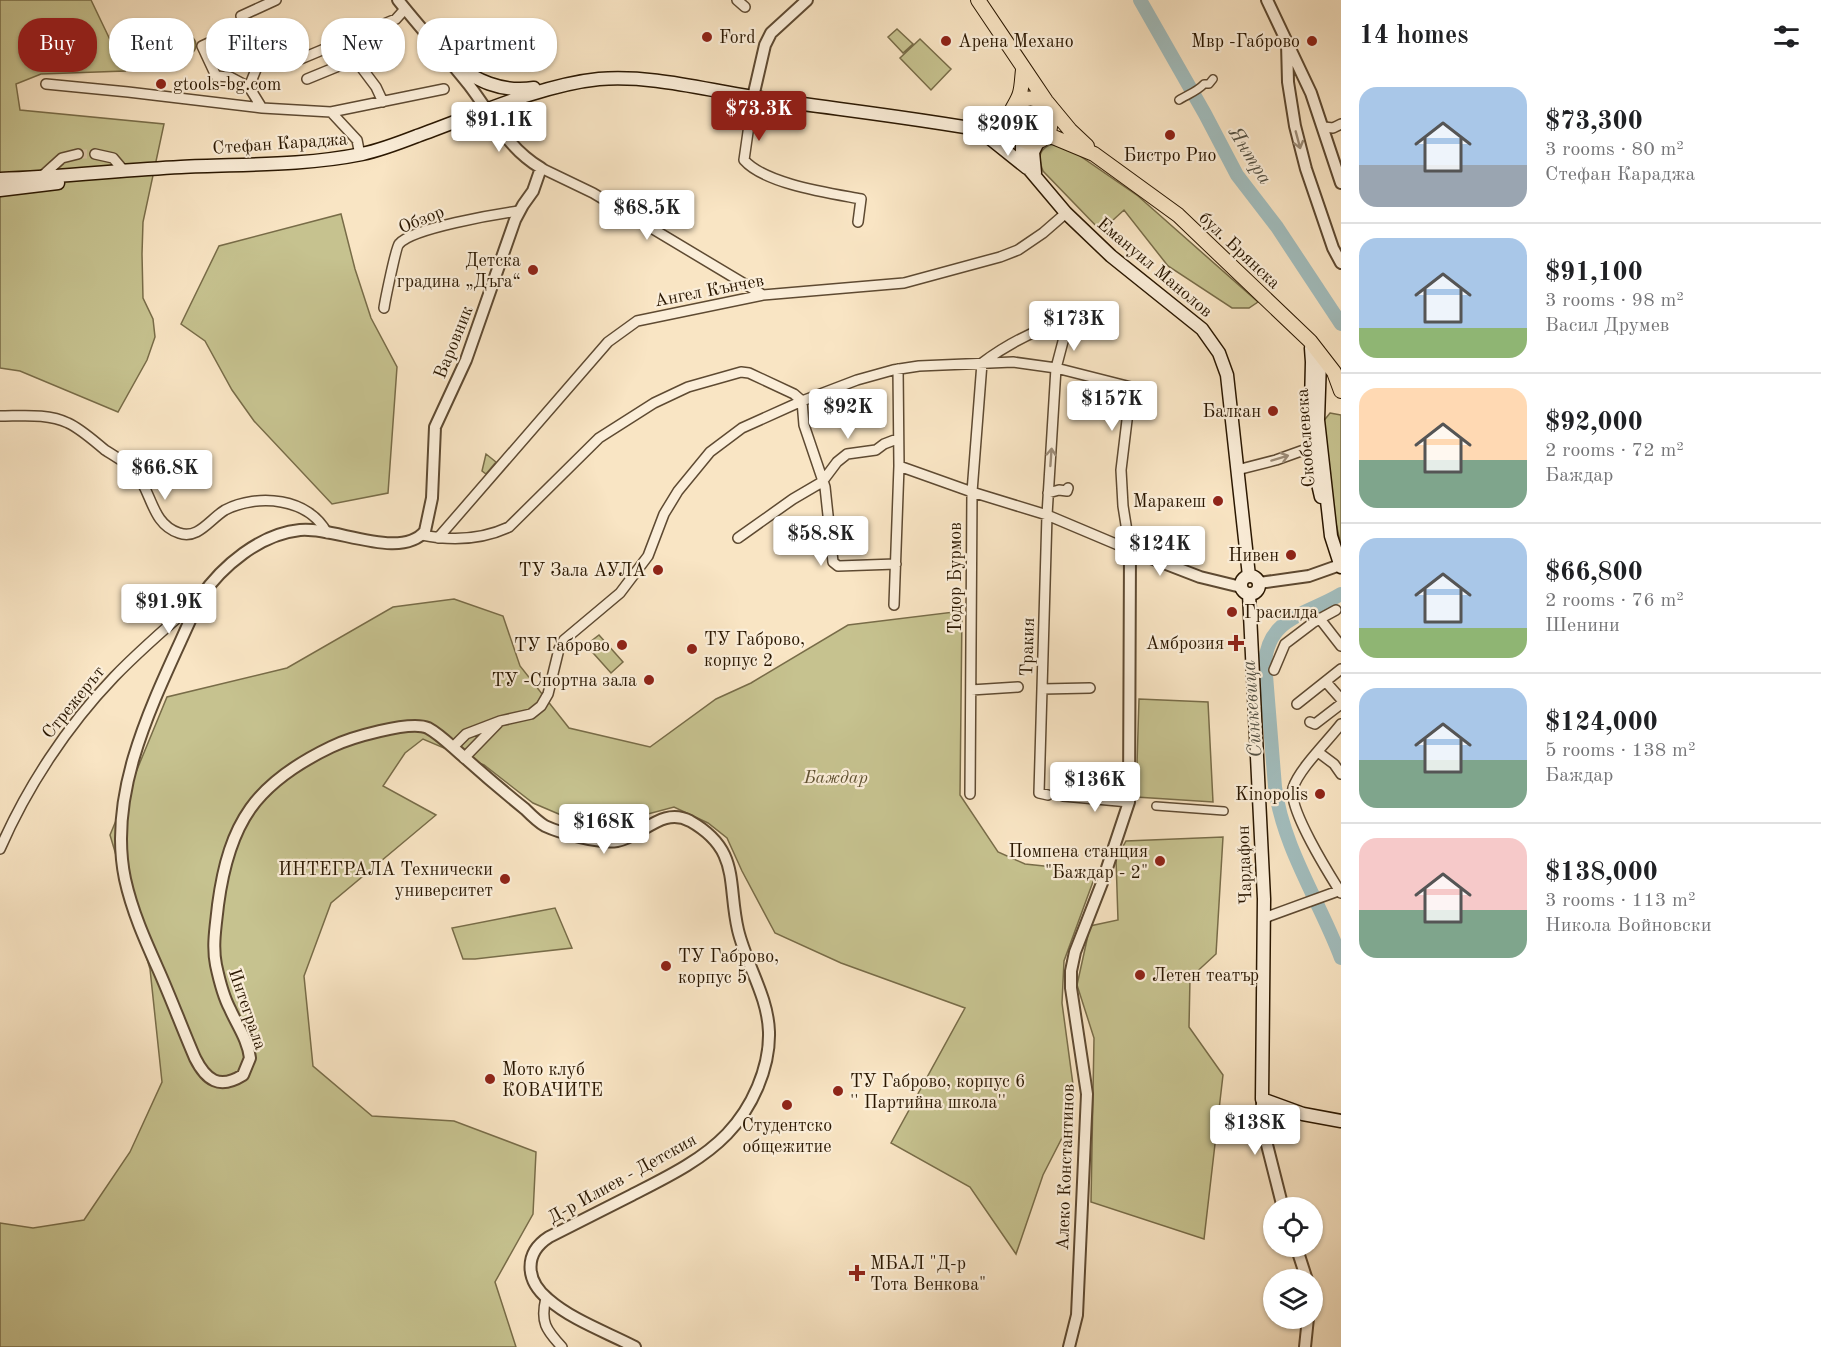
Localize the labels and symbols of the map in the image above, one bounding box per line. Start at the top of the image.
place label: Ford [719,29,756,47]
marker: Ford [700,30,714,44]
place label: Арена Механо [958,33,1074,51]
place label: Мвр -Габрово [1191,33,1300,51]
marker: Арена Механо [939,34,953,48]
marker: Мвр -Габрово [1305,34,1319,48]
place label: gtools-bg.com [173,76,281,94]
marker: gtools-bg.com [154,77,168,91]
pin: $73.3K [710,91,808,142]
pin: $91.1K [450,102,548,153]
pin: $209K [966,106,1050,157]
water label: Янтра [1224,124,1275,189]
marker: Бистро Рио [1163,128,1177,142]
street label: Стефан Караджа [212,130,348,159]
one-way arrow [1293,130,1305,149]
place label: Бистро Рио [1124,147,1217,165]
pin: $68.5K [598,190,696,241]
street label: Обзор [396,203,447,237]
street label: бул. Брянска [1195,209,1283,293]
street label: Емануил Манолов [1093,214,1215,321]
place label: Детска градина „Дъга“ [397,252,521,291]
marker: Детска градина „Дъга“ [526,263,540,277]
street label: Ангел Кънчев [653,272,766,310]
pin: $173K [1032,301,1116,352]
street label: Варовник [431,303,477,381]
pin: $157K [1070,381,1154,432]
street label: Скобелевска [1294,388,1318,488]
pin: $92K [812,389,884,440]
place label: Балкан [1203,403,1261,421]
marker: Балкан [1266,404,1280,418]
one-way arrow [1045,447,1056,467]
pin: $66.8K [116,450,214,501]
one-way arrow [1270,452,1289,463]
place label: Маракеш [1133,493,1206,511]
marker: Маракеш [1211,494,1225,508]
pin: $58.8K [772,516,870,567]
street label: Тодор Бурмов [947,522,965,634]
pin: $124K [1118,526,1202,577]
place label: Нивен [1228,547,1279,565]
marker: Нивен [1284,548,1298,562]
place label: ТУ Зала АУЛА [519,562,646,580]
marker: ТУ Зала АУЛА [651,563,665,577]
pin: $91.9K [120,584,218,635]
place label: Грасилда [1244,604,1318,622]
marker: Грасилда [1225,605,1239,619]
street label: Тракия [1018,617,1038,677]
place label: ТУ Габрово, корпус 2 [704,631,805,670]
place label: Амброзия [1146,635,1224,653]
marker: Амброзия [1229,636,1243,650]
place label: ТУ Габрово [514,637,610,655]
marker: ТУ Габрово [615,638,629,652]
marker: ТУ Габрово, корпус 2 [685,642,699,656]
water label: Синкевица [1240,659,1266,758]
street label: Стрежерът [39,663,108,742]
place label: ТУ -Спортна зала [491,672,637,690]
marker: ТУ -Спортна зала [642,673,656,687]
pin: $136K [1053,762,1137,813]
park label: Баждар [803,769,868,787]
place label: Kinopolis [1235,786,1308,804]
marker: Kinopolis [1313,787,1327,801]
pin: $168K [562,804,646,855]
street label: Чардафон [1235,825,1256,905]
place label: Помпена станция "Баждар - 2" [1009,843,1148,882]
marker: Помпена станция "Баждар - 2" [1153,854,1167,868]
place label: ИНТЕГРАЛА Технически университет [278,861,493,900]
marker: ИНТЕГРАЛА Технически университет [498,872,512,886]
place label: ТУ Габрово, корпус 5 [678,948,779,987]
marker: ТУ Габрово, корпус 5 [659,959,673,973]
street label: Интеграла [225,966,269,1052]
place label: Летен театър [1152,967,1259,985]
marker: Летен театър [1133,968,1147,982]
place label: Мото клуб КОВАЧИТЕ [502,1061,603,1100]
marker: Мото клуб КОВАЧИТЕ [483,1072,497,1086]
place label: ТУ Габрово, корпус 6 '' Партийна школа'' [850,1073,1025,1112]
street label: Алеко Константинов [1054,1083,1078,1251]
marker: ТУ Габрово, корпус 6 '' Партийна школа'' [831,1084,845,1098]
marker: Студентско общежитие [780,1098,794,1112]
pin: $138K [1213,1105,1297,1156]
place label: Студентско общежитие [742,1117,832,1156]
street label: Д-р Илиев - Детския [545,1131,700,1227]
place label: МБАЛ "Д-р Тота Венкова" [870,1255,986,1294]
marker: МБАЛ "Д-р Тота Венкова" [848,1264,866,1282]

